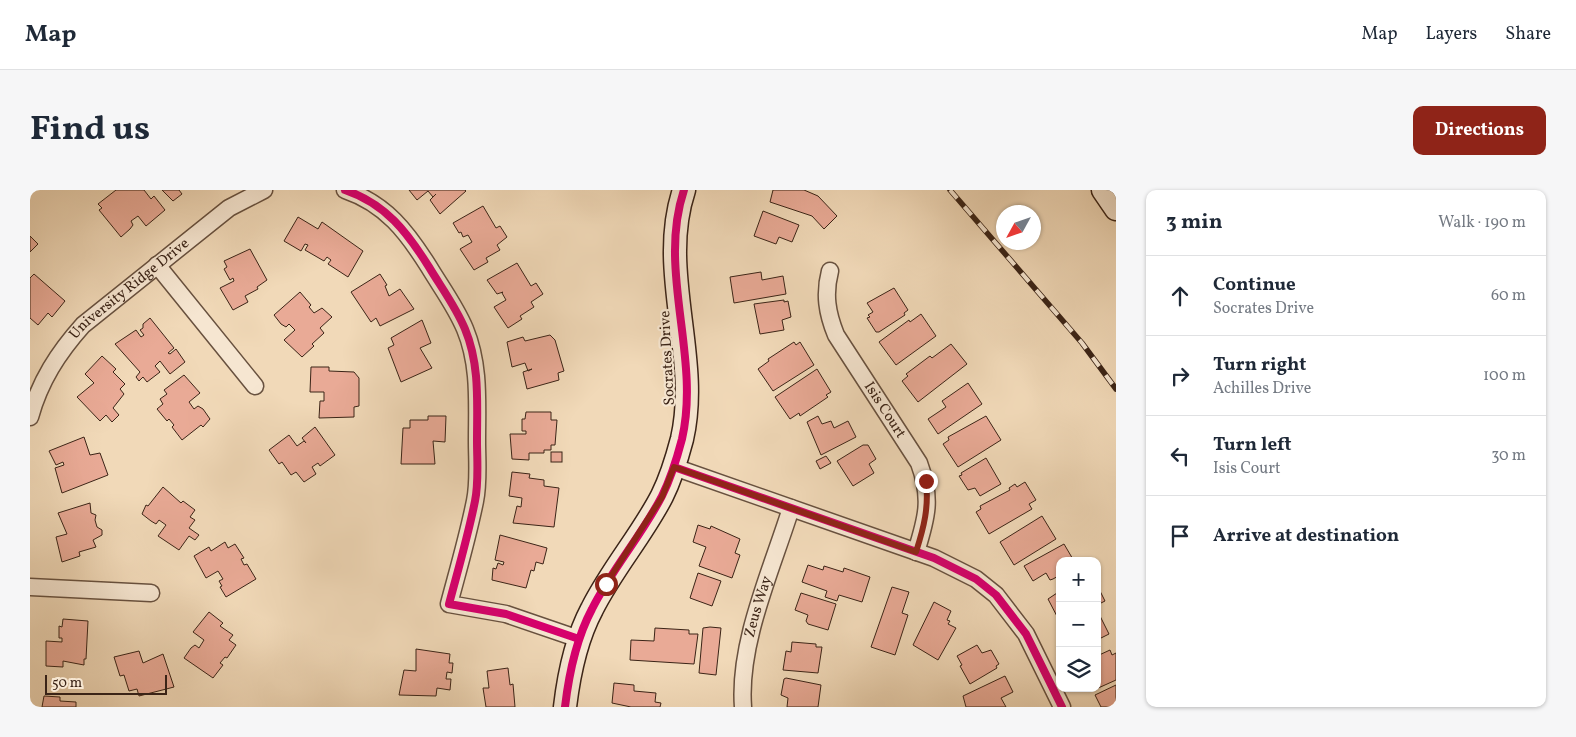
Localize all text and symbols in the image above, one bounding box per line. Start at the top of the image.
text: Map [25,18,76,52]
text: Map [1361,22,1397,47]
text: Layers [1425,22,1477,47]
text: Share [1505,22,1551,47]
text: Find us [30,106,150,154]
button: Directions [1413,106,1546,155]
north arrow [996,205,1041,250]
text: 3 min [1166,208,1222,237]
text: Walk · 190 m [1438,212,1526,234]
street label: University Ridge Drive [65,233,194,344]
text: Continue [1213,272,1296,298]
icon: ahead [1166,282,1194,310]
text: 60 m [1491,285,1526,307]
text: Socrates Drive [1213,298,1314,320]
street label: Socrates Drive [655,310,681,406]
text: Turn right [1213,352,1306,378]
icon: right [1166,362,1194,390]
text: 100 m [1483,365,1526,387]
street label: Isis Court [859,378,911,442]
text: Achilles Drive [1213,378,1311,400]
text: Turn left [1213,432,1292,458]
icon: left [1166,442,1194,470]
text: 30 m [1491,445,1526,467]
text: Isis Court [1213,458,1281,480]
route end [915,470,938,493]
icon: arrive [1166,522,1194,550]
text: Arrive at destination [1213,523,1399,549]
map controls [1056,557,1101,692]
button: + [1056,557,1101,602]
route start [595,573,618,596]
street label: Zeus Way [740,573,778,640]
button: − [1056,602,1101,647]
button: layers [1056,647,1101,692]
scale bar [45,672,168,695]
text: 50 m [52,674,82,693]

